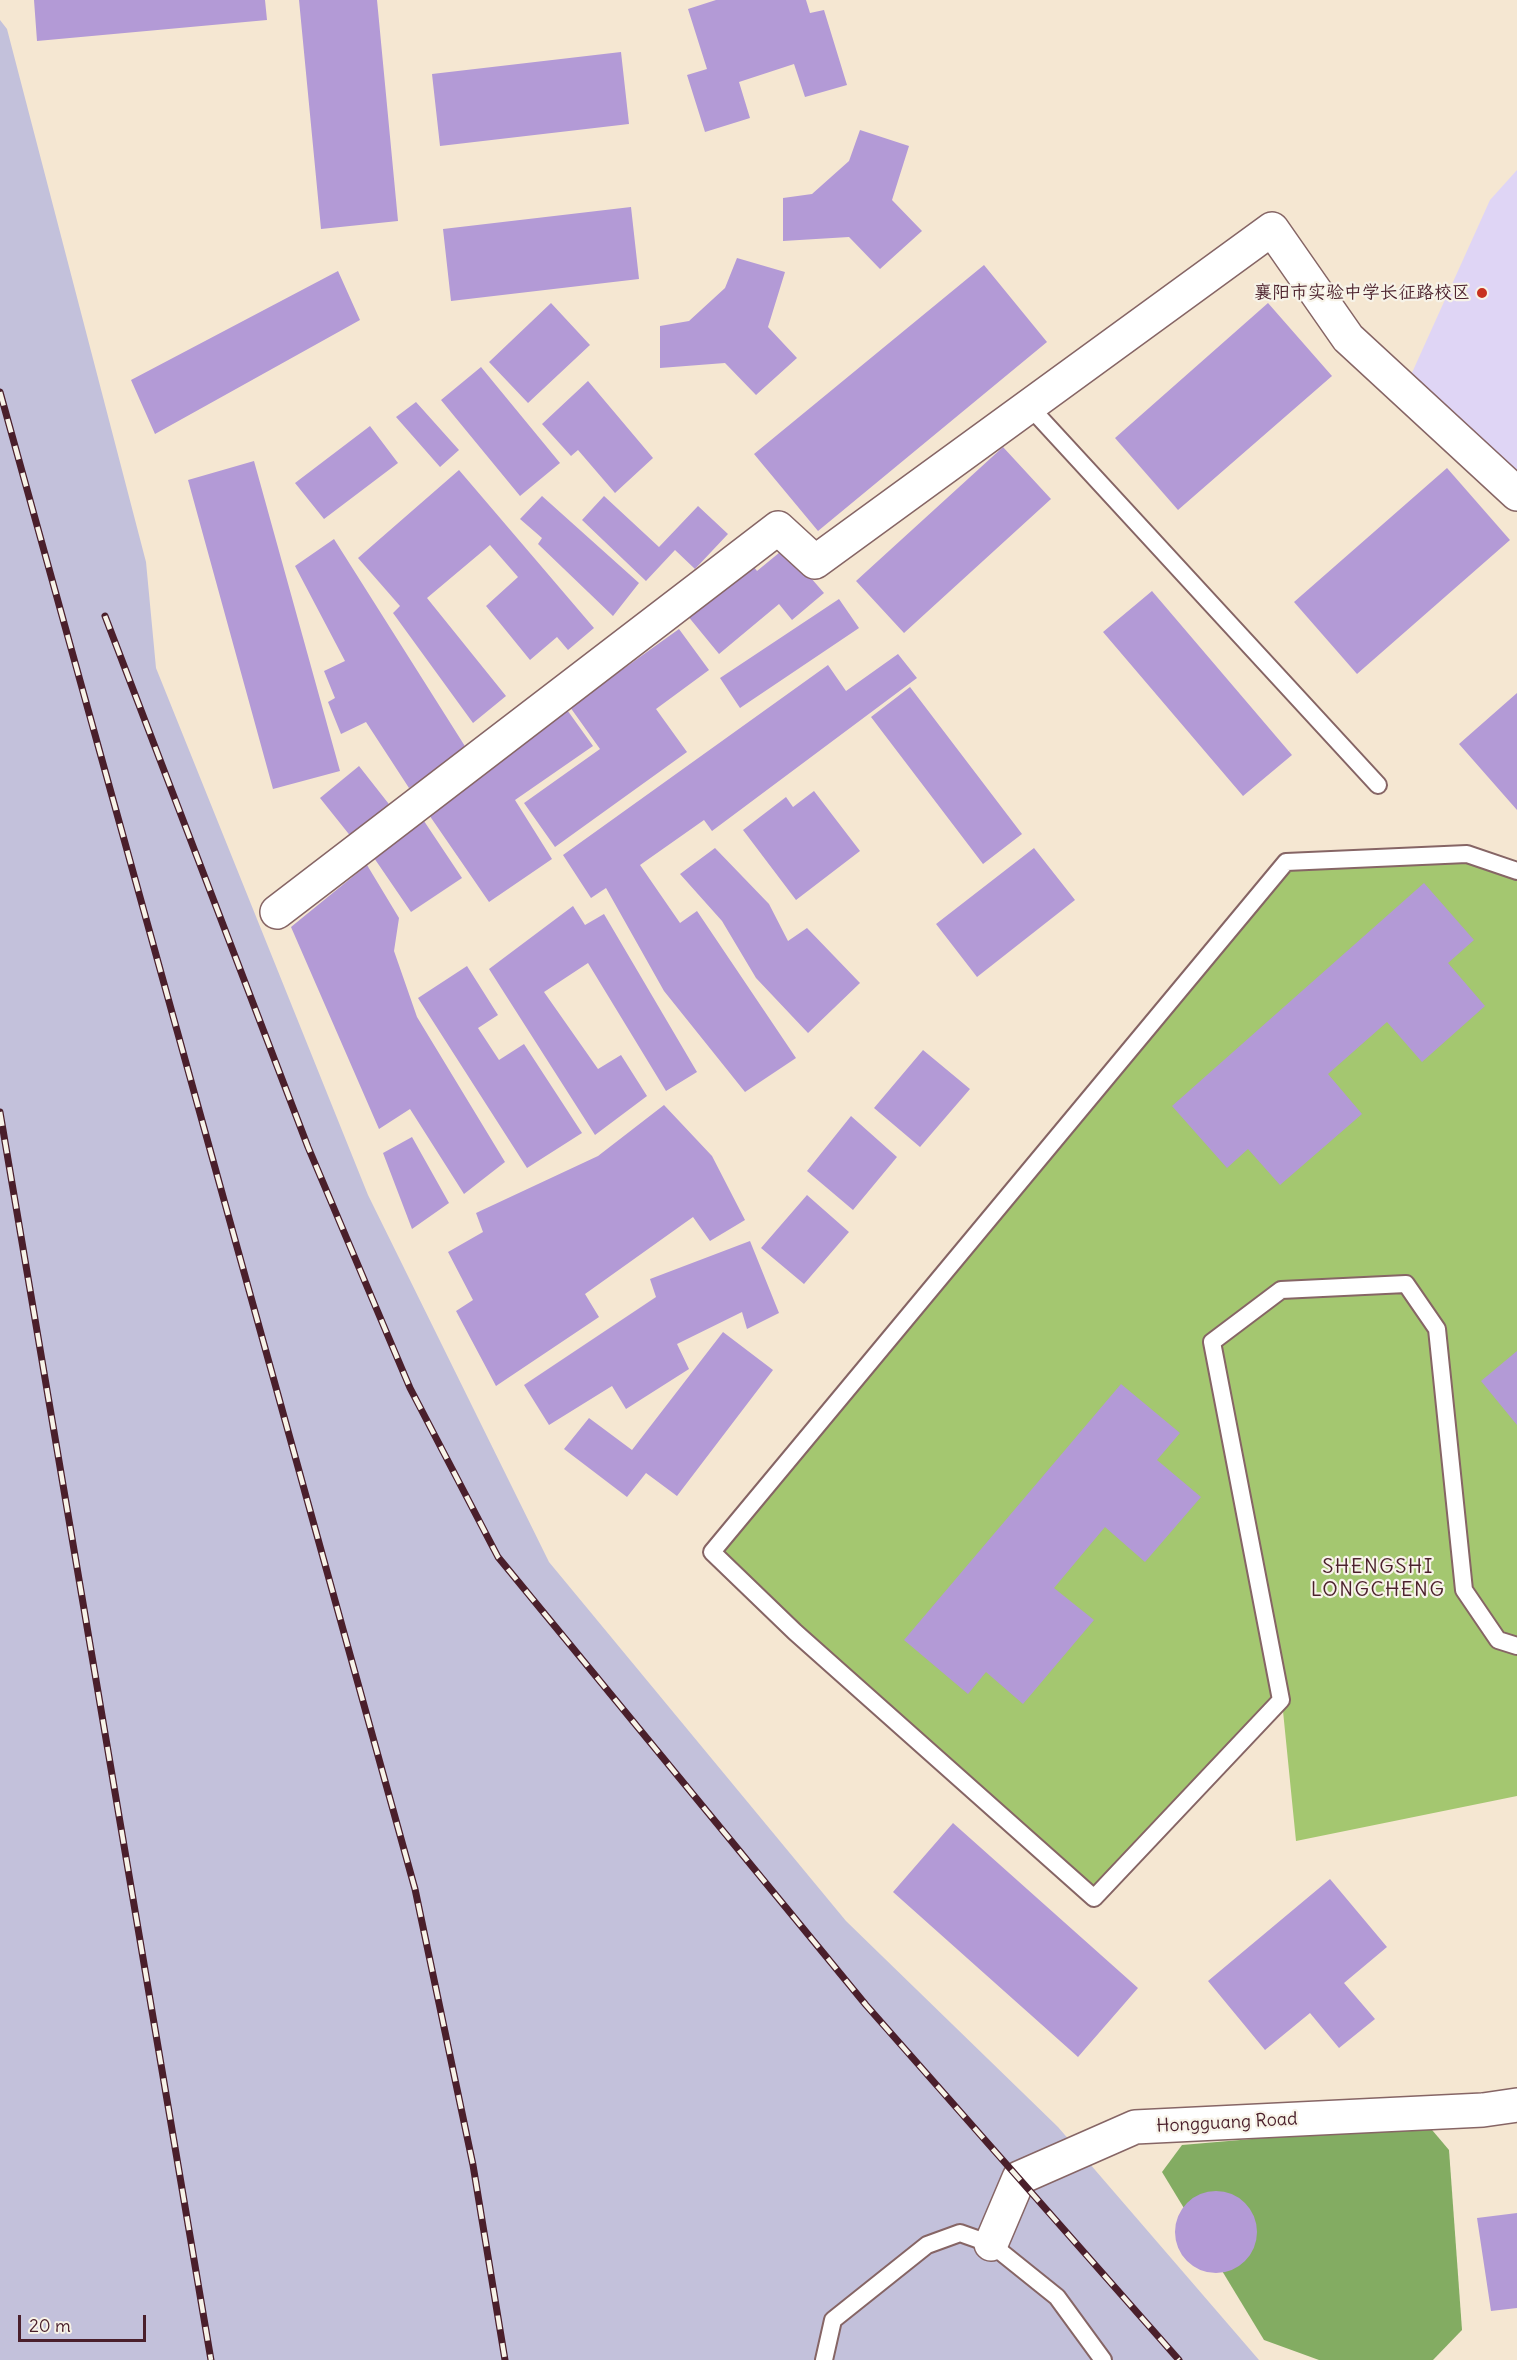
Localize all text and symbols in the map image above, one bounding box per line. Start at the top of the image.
place label: 襄阳市实验中学长征路校区 [1254,282,1470,304]
marker: 襄阳市实验中学长征路校区 [1475,286,1489,300]
district label: SHENGSHI LONGCHENG [1311,1555,1445,1602]
street label: Hongguang Road [1156,2109,1298,2137]
scale bar [21,2303,148,2341]
text: 20 m [29,2314,71,2337]

